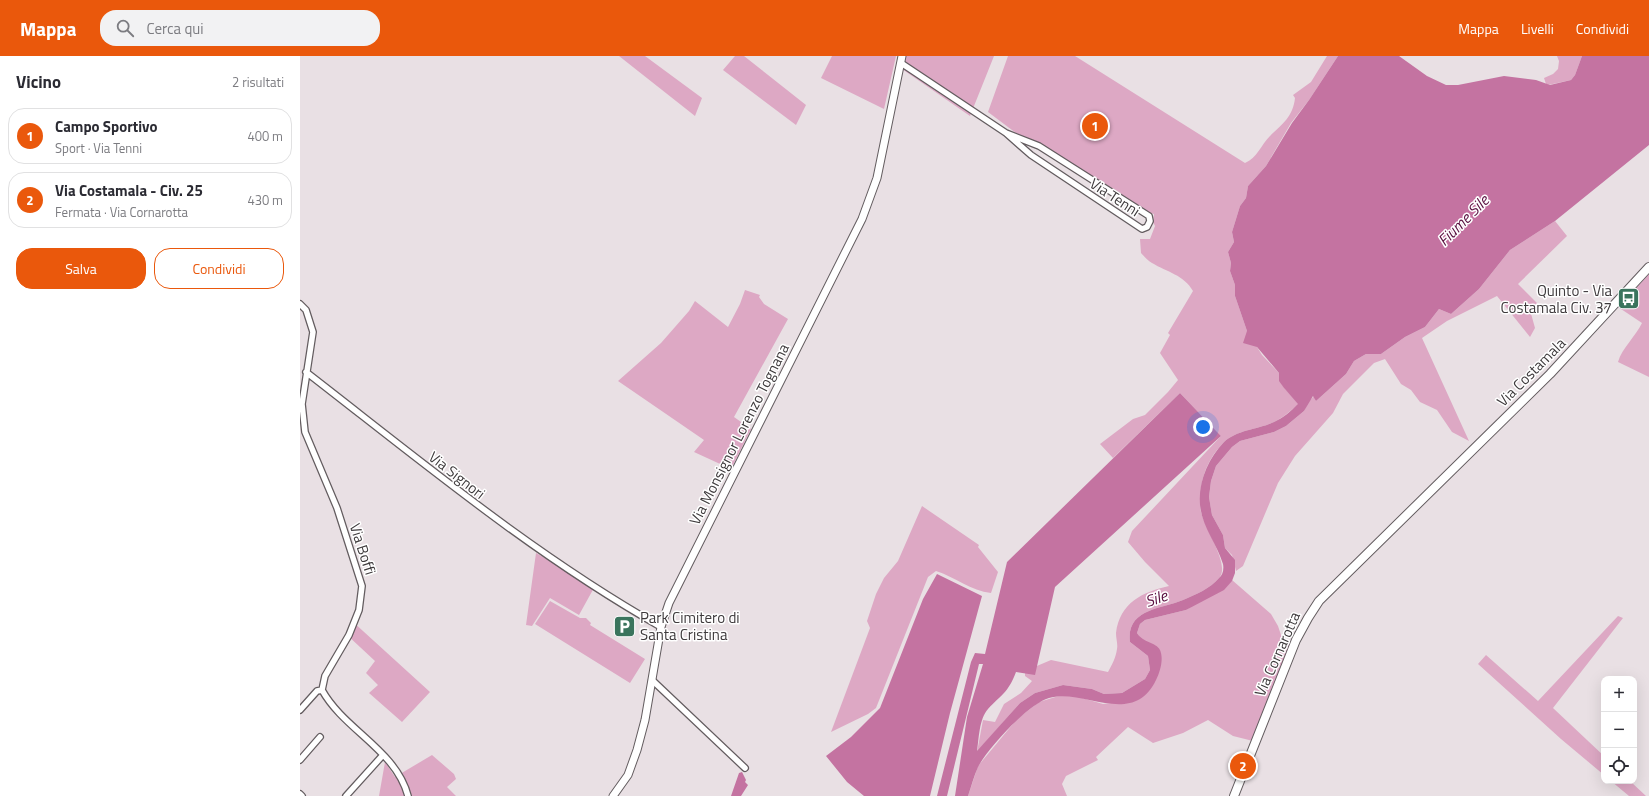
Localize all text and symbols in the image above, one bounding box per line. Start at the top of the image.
search box [100,10,380,46]
text: Mappa [20,14,76,43]
icon: search [114,17,136,39]
text: Cerca qui [146,17,204,40]
text: Mappa [1458,18,1499,39]
text: Livelli [1521,18,1554,39]
text: Condividi [1576,18,1629,39]
text: Vicino [16,69,61,95]
text: 2 risultati [232,72,284,92]
pin: 1 [1082,111,1108,141]
text: Campo Sportivo [55,115,157,138]
text: 1 [26,126,34,146]
text: 400 m [247,126,283,146]
text: Sport · Via Tenni [55,138,142,158]
street label: Via Tenni [1085,172,1145,222]
text: Via Costamala - Civ. 25 [55,179,203,202]
water label: Fiume Sile [1432,188,1495,251]
text: 2 [26,190,34,210]
text: 430 m [247,190,283,210]
text: Fermata · Via Cornarotta [55,202,188,222]
button: Salva [16,248,146,289]
button: Condividi [154,248,284,289]
place label: Quinto - Via Costamala Civ. 37 [1501,279,1612,319]
bus stop icon: Quinto - Via Costamala Civ. 37 [1615,286,1641,312]
street label: Via Costamala [1491,332,1571,412]
street label: Via Monsignor Lorenzo Tognana [683,339,795,529]
your location [1193,417,1213,437]
street label: Via Signori [424,445,490,505]
street label: Via Boffi [344,520,382,578]
water label: Sile [1142,583,1172,613]
place label: Park Cimitero di Santa Cristina [640,606,740,646]
street label: Via Cornarotta [1248,608,1306,700]
parking icon: Park Cimitero di Santa Cristina [612,613,638,639]
map controls [1601,676,1637,784]
button: + [1601,676,1637,712]
button: − [1601,712,1637,748]
button: locate [1601,748,1637,784]
pin: 2 [1230,751,1256,781]

